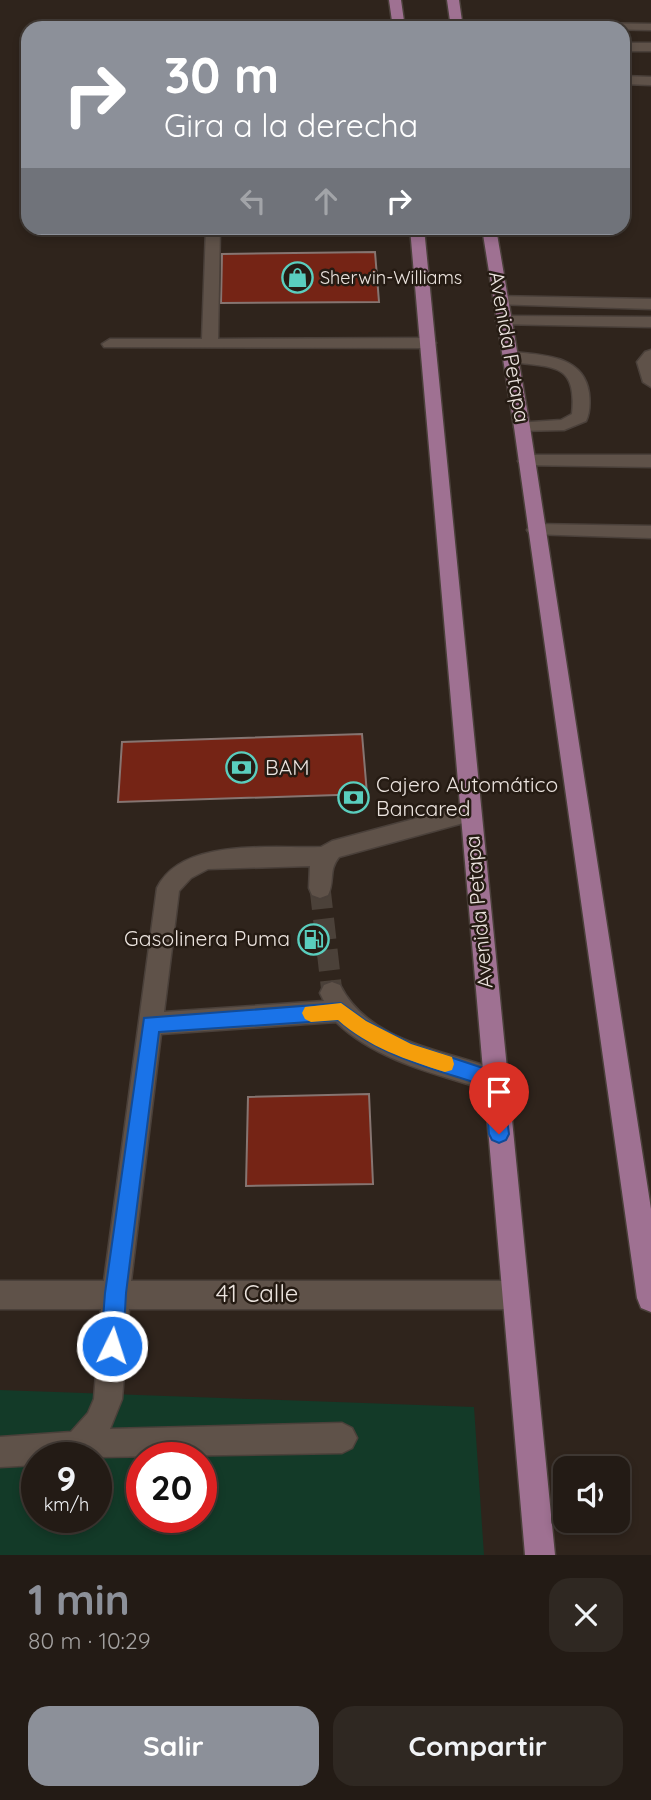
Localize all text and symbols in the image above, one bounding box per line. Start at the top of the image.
text: 30 m [164,44,279,105]
icon: right [49,49,140,140]
text: Gira a la derecha [164,105,418,145]
icon: left [234,182,272,220]
icon: ahead [307,182,345,220]
icon: right [380,182,418,220]
shop icon: Sherwin-Williams [280,261,314,295]
place label: Sherwin-Williams [320,266,462,289]
street label: Avenida Petapa [484,269,536,424]
bank icon: BAM [225,751,259,785]
place label: BAM [265,754,310,780]
place label: Cajero Automático Bancared [376,771,558,821]
bank icon: Cajero Automático Bancared [336,780,370,814]
street label: Avenida Petapa [458,835,498,990]
fuel station icon: Gasolinera Puma [296,922,330,956]
place label: Gasolinera Puma [124,925,290,951]
pin [469,1062,529,1134]
icon: arrive [480,1073,518,1111]
street label: 41 Calle [216,1278,298,1308]
position arrow [75,1309,149,1383]
speed limit sign: 20 [126,1442,217,1533]
text: 9 [57,1456,76,1500]
map controls [553,1456,630,1533]
button: sound [553,1456,630,1533]
text: km/h [44,1493,89,1516]
text: 1 min [28,1573,130,1626]
button: close [549,1578,623,1652]
text: 80 m · 10:29 [28,1626,150,1655]
button: Salir [28,1706,319,1786]
button: Compartir [333,1706,623,1786]

